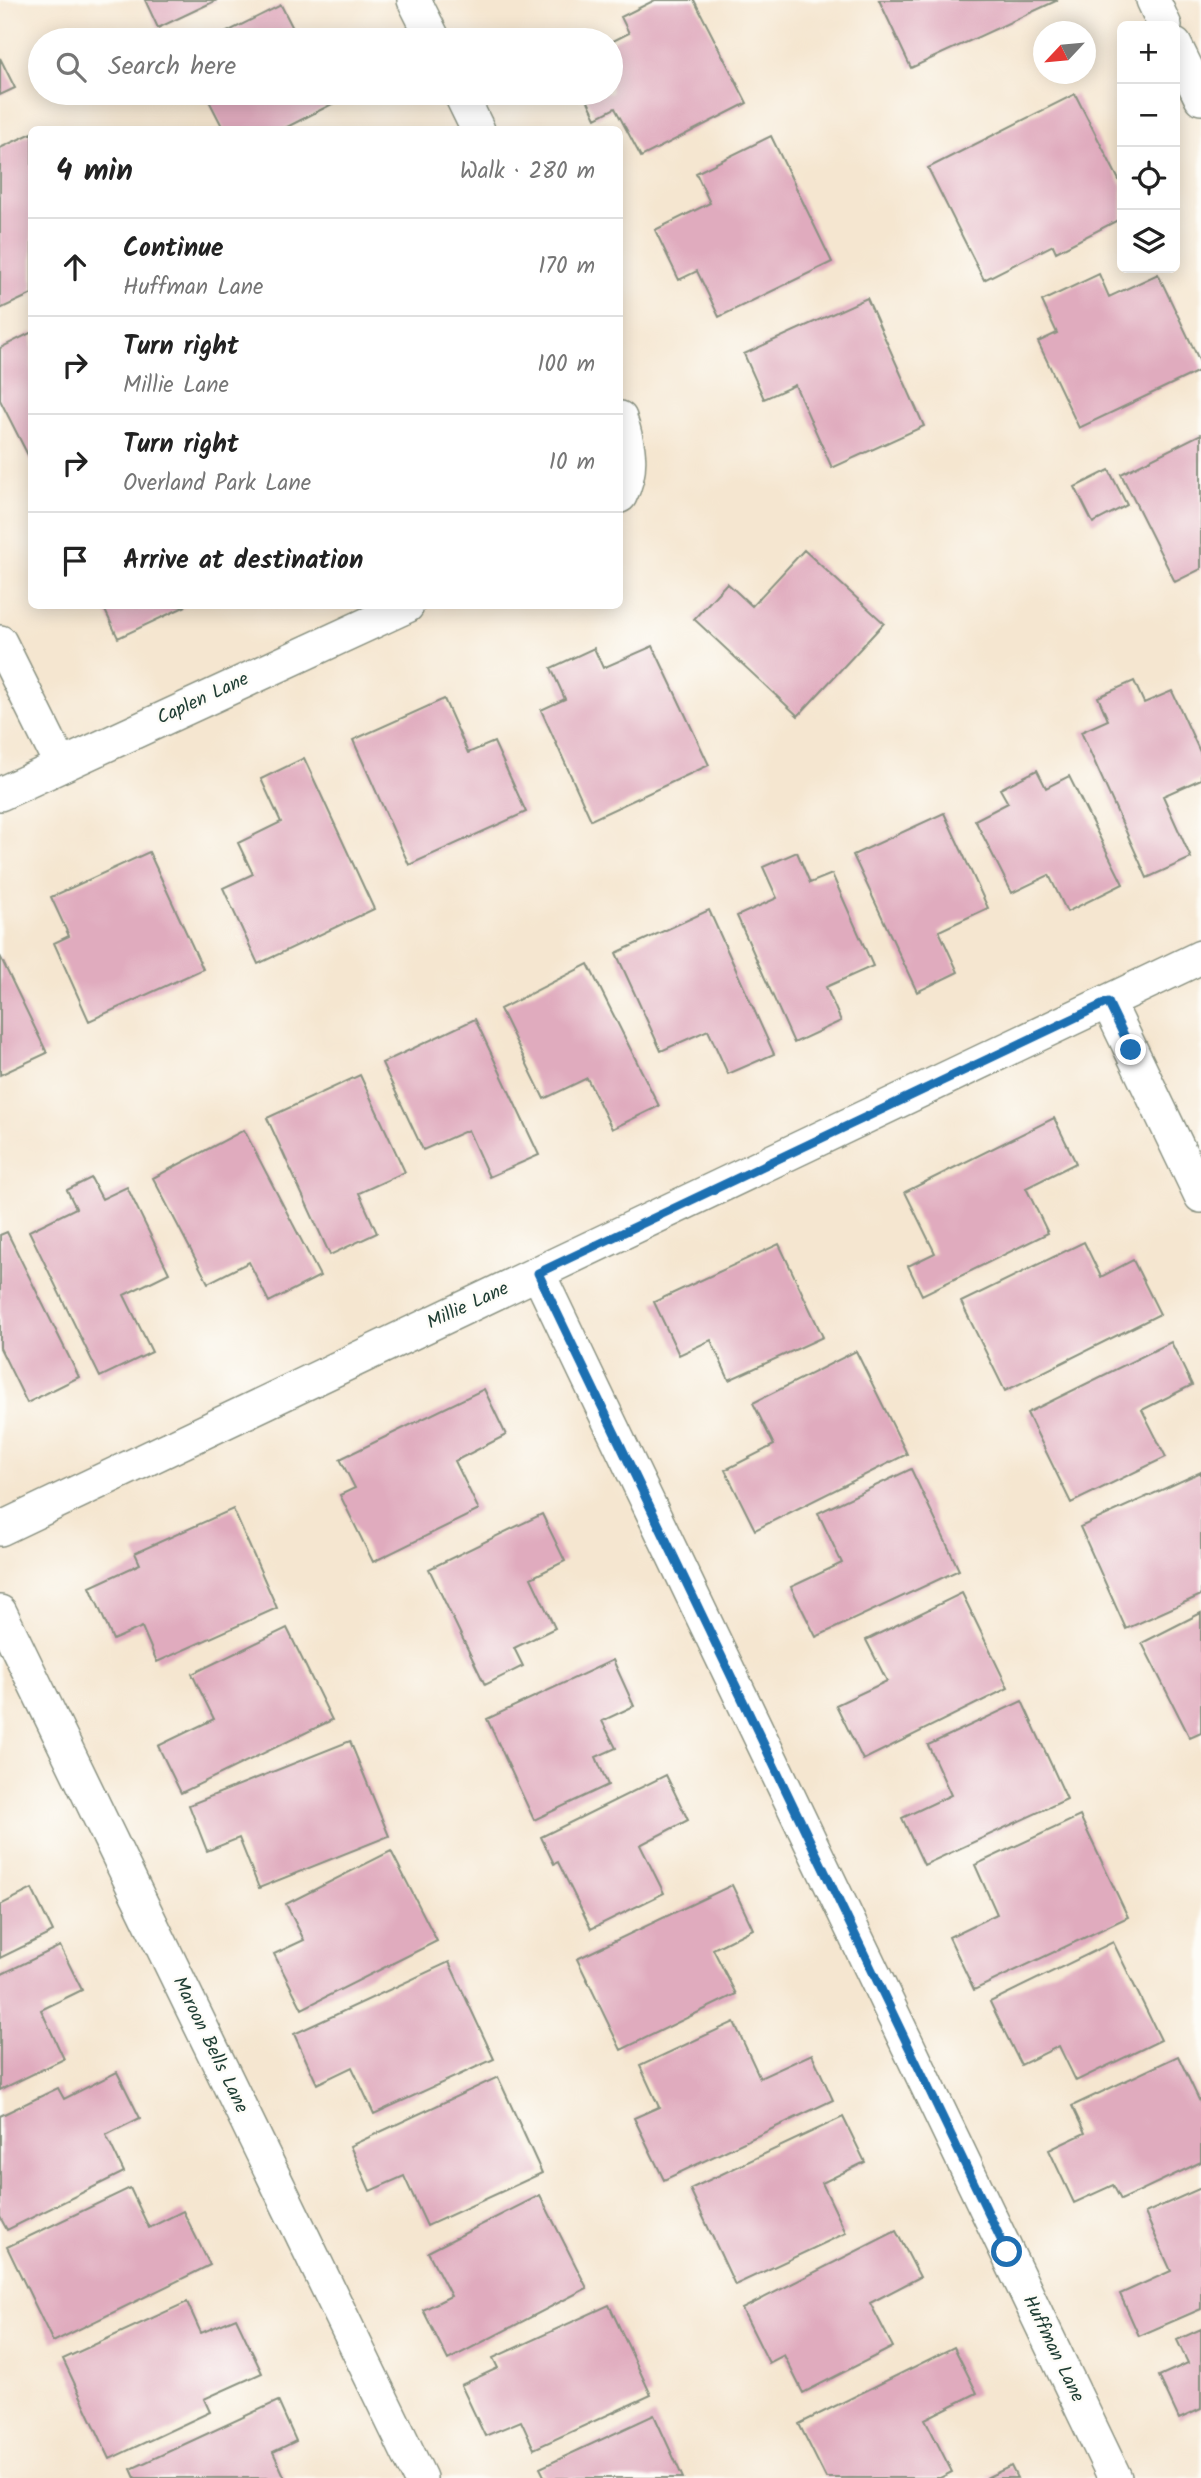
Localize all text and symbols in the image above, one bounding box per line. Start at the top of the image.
north arrow [1033,21,1096,84]
map controls [1117,21,1180,273]
button: + [1117,21,1180,84]
search box [28,28,623,105]
text: Search here [108,46,236,88]
icon: search [52,48,90,86]
button: − [1117,84,1180,147]
button: locate [1117,147,1180,210]
text: 4 min [56,148,133,196]
text: Walk · 280 m [460,154,595,190]
button: layers [1117,210,1180,273]
text: Continue [123,228,224,270]
icon: ahead [56,248,94,286]
text: 170 m [538,249,595,285]
text: Huffman Lane [123,270,263,306]
text: Turn right [123,326,239,368]
icon: right [56,346,94,384]
text: 100 m [537,347,595,383]
text: Millie Lane [123,368,229,404]
text: Turn right [123,424,239,466]
icon: right [56,444,94,482]
text: 10 m [549,445,595,481]
text: Overland Park Lane [123,466,311,502]
text: Arrive at destination [123,540,363,582]
icon: arrive [56,542,94,580]
street label: Caplen Lane [152,664,254,733]
route end [1115,1034,1146,1065]
street label: Millie Lane [422,1274,514,1338]
street label: Maroon Bells Lane [164,1972,256,2119]
route start [991,2236,1022,2267]
street label: Huffman Lane [1014,2290,1092,2408]

